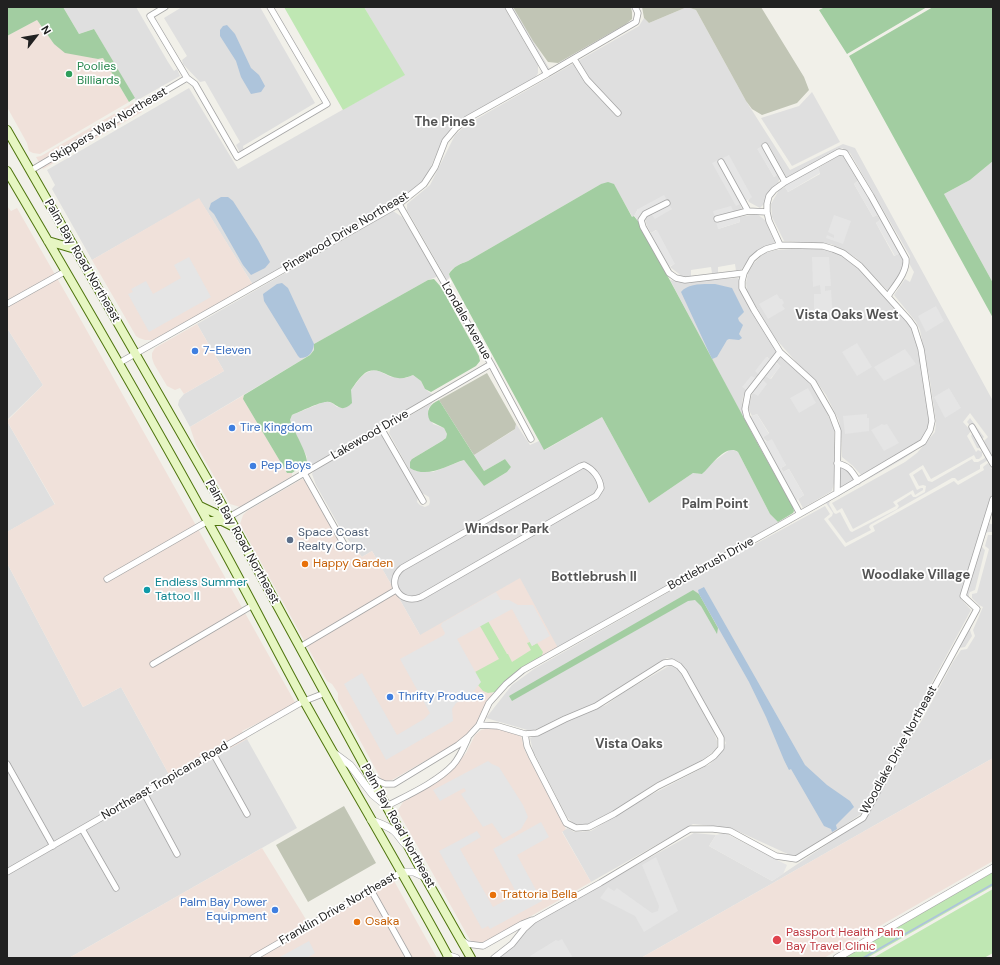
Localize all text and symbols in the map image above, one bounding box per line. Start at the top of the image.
north arrow [16,16,56,56]
text: N [38,23,54,37]
place label: Poolies Billiards [77,60,120,88]
marker: Poolies Billiards [64,69,74,79]
street label: Skippers Way Northeast [48,84,170,166]
district label: The Pines [415,115,475,131]
street label: Pinewood Drive Northeast [281,189,411,275]
street label: Palm Bay Road Northeast [41,197,123,325]
street label: Londale Avenue [438,279,494,363]
district label: Vista Oaks West [795,308,899,324]
place label: 7-Eleven [203,344,251,358]
marker: 7-Eleven [190,346,200,356]
street label: Lakewood Drive [329,407,411,463]
place label: Tire Kingdom [240,421,312,435]
marker: Tire Kingdom [227,423,237,433]
place label: Pep Boys [261,459,311,473]
marker: Pep Boys [248,461,258,471]
street label: Palm Bay Road Northeast [202,477,282,607]
district label: Palm Point [682,497,748,513]
district label: Windsor Park [465,522,549,538]
place label: Space Coast Realty Corp. [298,526,369,554]
street label: Bottlebrush Drive [665,534,757,594]
marker: Space Coast Realty Corp. [285,535,295,545]
place label: Happy Garden [313,557,393,571]
marker: Happy Garden [300,559,310,569]
district label: Woodlake Village [862,568,970,584]
district label: Bottlebrush II [551,570,637,586]
place label: Endless Summer Tattoo II [155,576,247,604]
marker: Endless Summer Tattoo II [142,585,152,595]
street label: Woodlake Drive Northeast [858,683,940,817]
place label: Thrifty Produce [398,690,484,704]
marker: Thrifty Produce [385,692,395,702]
district label: Vista Oaks [595,737,663,753]
street label: Northeast Tropicana Road [99,739,231,823]
street label: Palm Bay Road Northeast [358,761,438,891]
street label: Franklin Drive Northeast [277,870,399,948]
place label: Trattoria Bella [501,888,577,902]
marker: Trattoria Bella [488,890,498,900]
place label: Palm Bay Power Equipment [180,896,267,924]
marker: Palm Bay Power Equipment [270,905,280,915]
place label: Osaka [365,915,399,929]
marker: Osaka [352,917,362,927]
place label: Passport Health Palm Bay Travel Clinic [786,926,904,954]
marker: Passport Health Palm Bay Travel Clinic [771,934,783,946]

